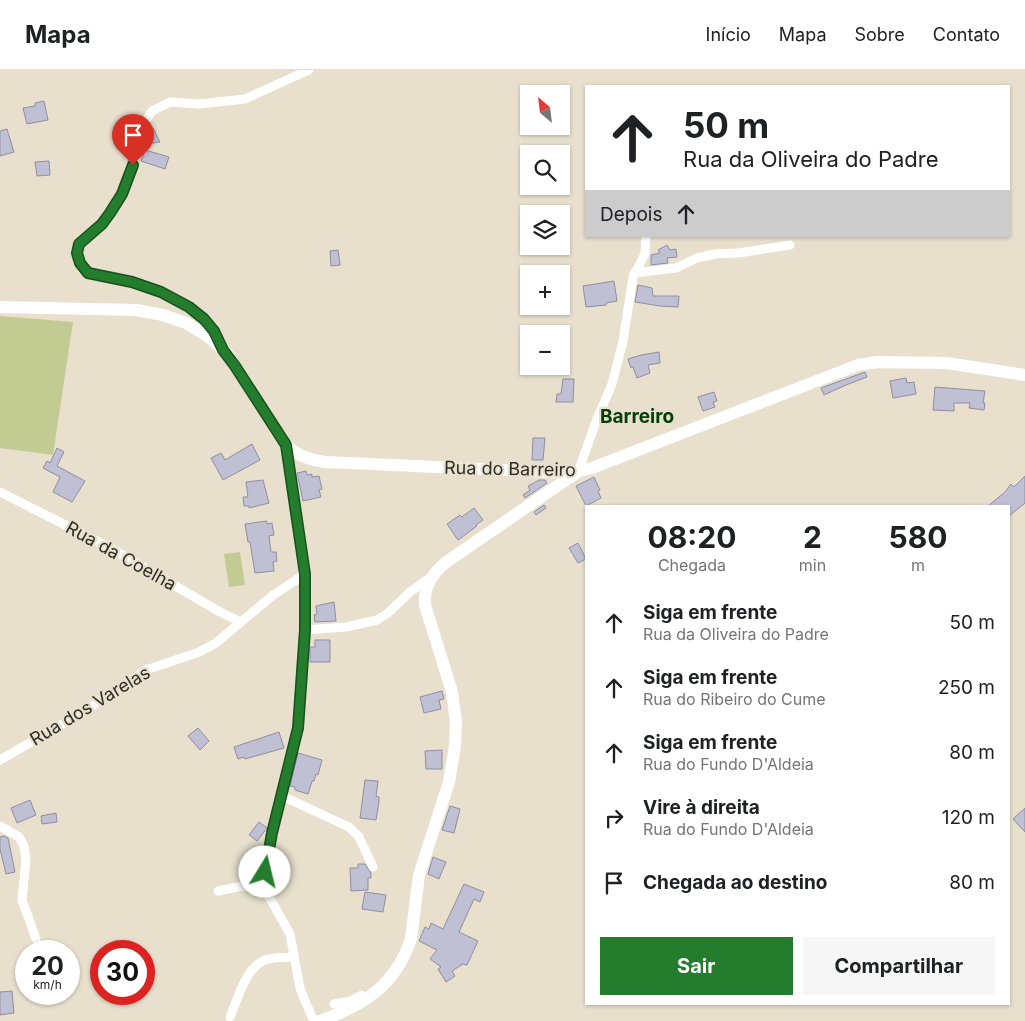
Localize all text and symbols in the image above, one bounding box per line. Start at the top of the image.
text: Mapa [25,20,91,49]
text: Início [706,24,751,45]
text: Mapa [779,24,826,45]
text: Sobre [854,24,905,45]
text: Contato [933,24,1000,45]
north arrow [520,85,570,135]
map controls [520,85,570,375]
text: 50 m [683,104,769,146]
icon: ahead [600,105,665,170]
pin [112,114,154,165]
icon: arrive [119,121,147,149]
button: search [520,145,570,195]
text: Rua da Oliveira do Padre [683,146,939,172]
icon: ahead [672,200,700,228]
text: Depois [600,203,662,226]
button: layers [520,205,570,255]
button: + [520,265,570,315]
button: − [520,325,570,375]
district label: Barreiro [600,405,674,428]
street label: Rua do Barreiro [444,457,576,480]
street label: Rua da Coelha [62,517,180,595]
text: 08:20 [647,519,736,555]
text: 2 [803,519,822,555]
text: 580 [889,519,948,555]
text: Chegada [658,555,726,575]
text: min [799,555,826,575]
text: m [911,555,925,575]
text: Siga em frente [643,601,777,624]
icon: ahead [600,609,628,637]
text: 50 m [949,611,995,634]
text: Rua da Oliveira do Padre [643,624,829,644]
street label: Rua dos Varelas [26,661,154,750]
text: Siga em frente [643,666,777,689]
icon: ahead [600,674,628,702]
text: 250 m [938,676,995,699]
text: Rua do Ribeiro do Cume [643,689,826,709]
text: Siga em frente [643,731,777,754]
icon: ahead [600,739,628,767]
text: 80 m [949,741,995,764]
text: Rua do Fundo D'Aldeia [643,754,814,774]
text: Vire à direita [643,796,760,819]
icon: right [600,804,628,832]
text: 120 m [942,806,995,829]
text: Rua do Fundo D'Aldeia [643,819,814,839]
position arrow [238,845,290,897]
icon: arrive [600,869,628,897]
text: Chegada ao destino [643,871,827,894]
text: 80 m [949,871,995,894]
button: Sair [600,937,793,995]
button: Compartilhar [803,937,995,995]
speed limit sign: 30 [90,940,155,1005]
text: 20 [31,951,64,981]
text: km/h [33,977,62,992]

